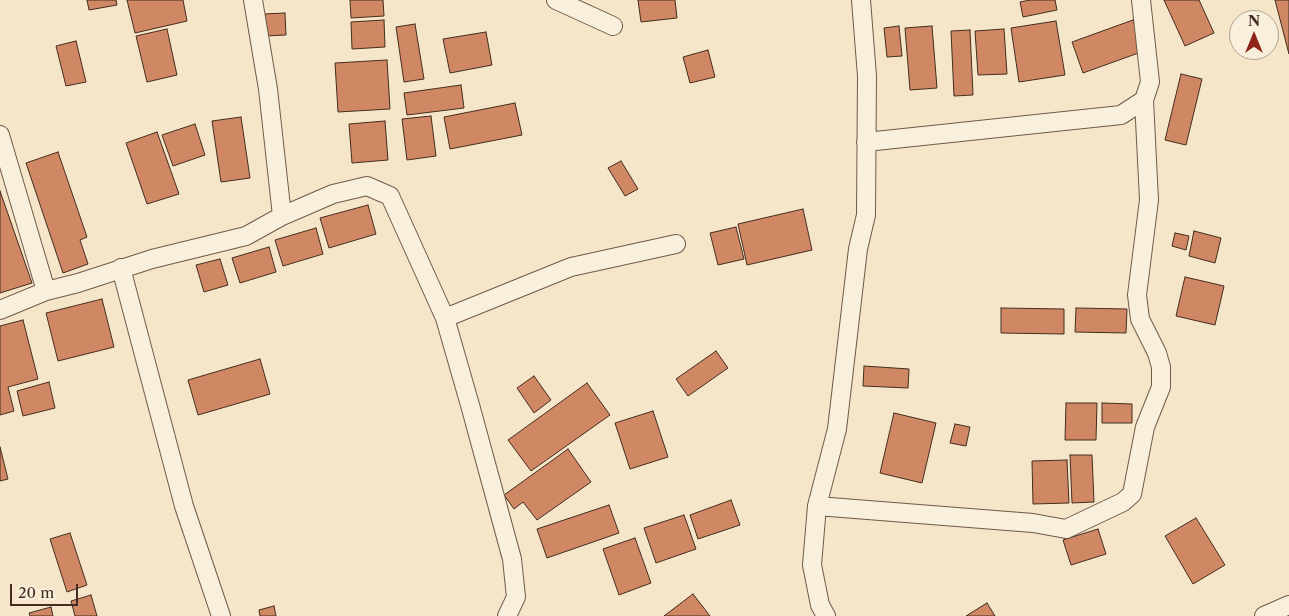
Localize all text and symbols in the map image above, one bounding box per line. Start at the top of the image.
north arrow [1229,10,1279,60]
text: N [1248,12,1260,30]
scale bar [12,574,80,606]
text: 20 m [18,583,54,602]

